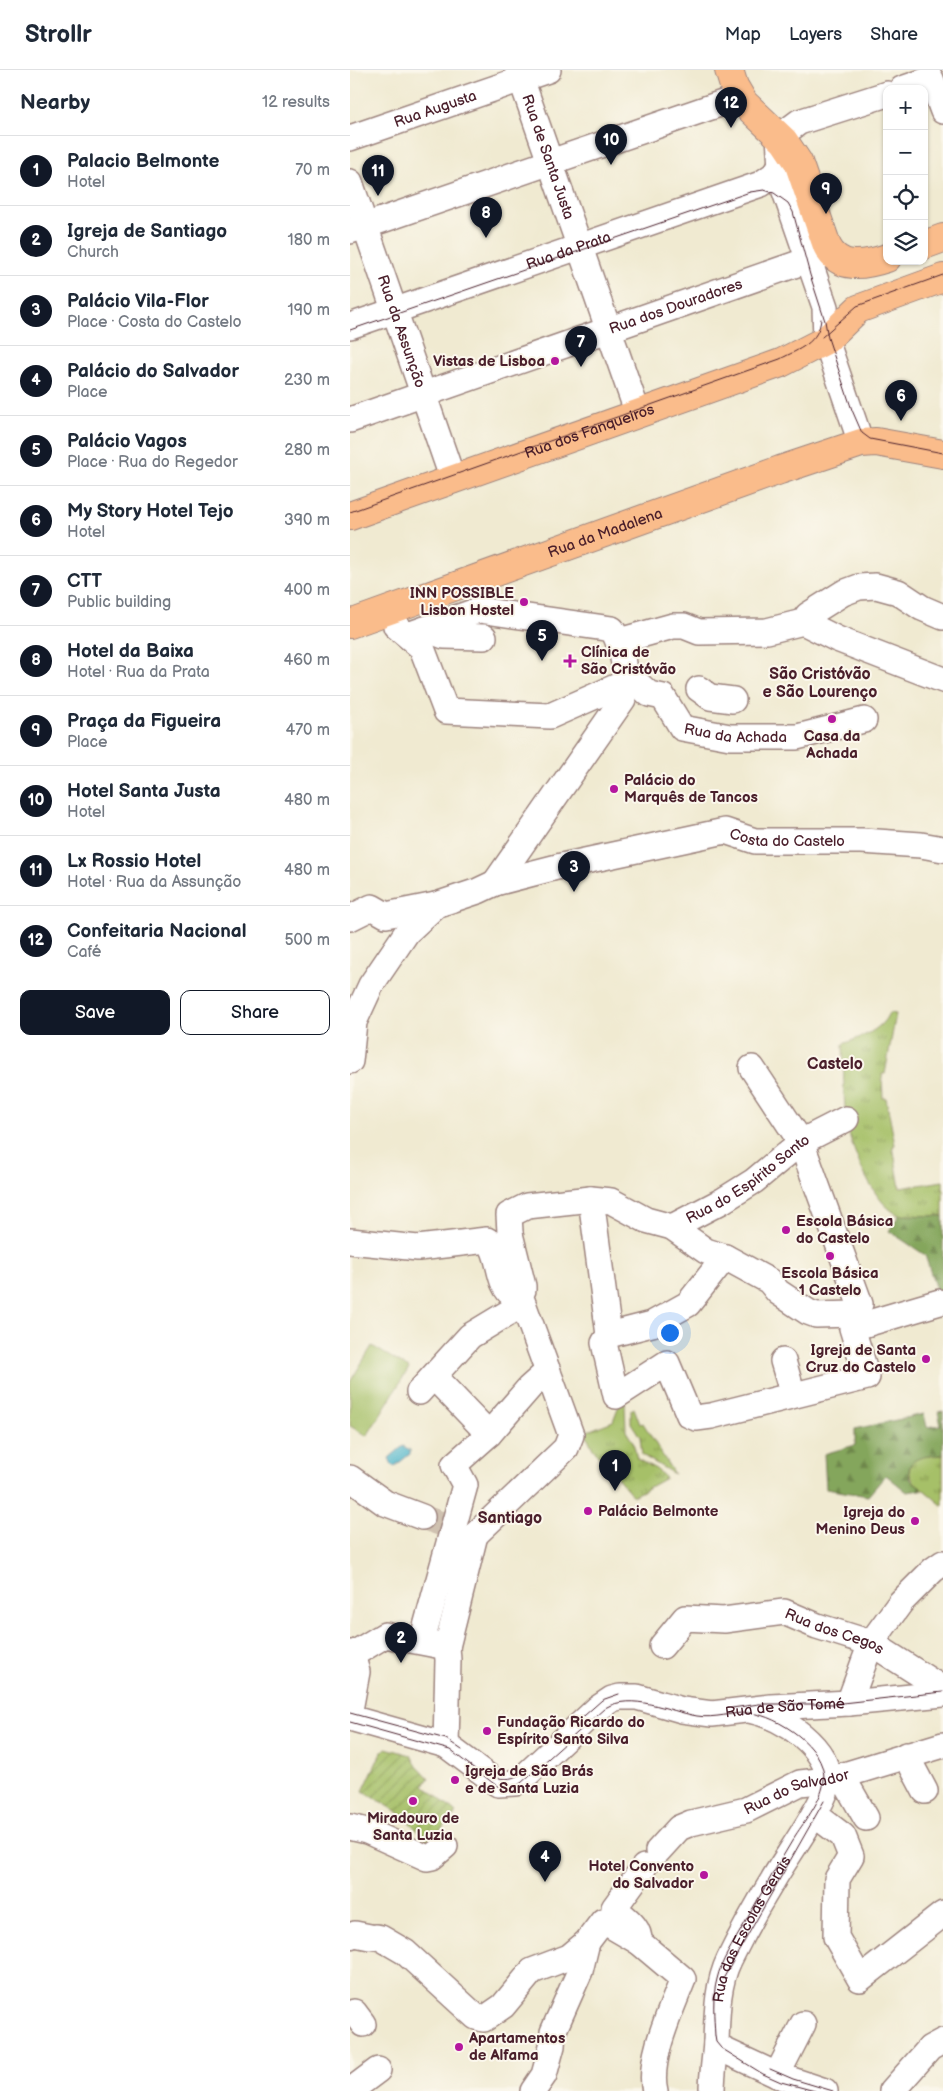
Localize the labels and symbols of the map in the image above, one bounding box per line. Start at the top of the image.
street label: Rua Augusta [391,86,479,132]
pin: 12 [715,87,747,128]
street label: Rua de Santa Justa [518,92,579,222]
pin: 10 [595,124,627,165]
pin: 11 [362,155,394,196]
pin: 9 [810,173,842,214]
pin: 8 [470,197,502,238]
street label: Rua da Prata [523,227,613,274]
street label: Rua da Assunção [373,272,430,390]
street label: Rua dos Douradores [607,274,745,338]
pin: 7 [565,326,597,367]
place label: Vistas de Lisboa [433,352,545,371]
marker: Vistas de Lisboa [549,355,561,367]
pin: 6 [885,380,917,421]
street label: Rua dos Fanqueiros [522,399,657,463]
street label: Rua da Madalena [545,503,665,562]
place label: INN POSSIBLE Lisbon Hostel [410,584,514,620]
marker: INN POSSIBLE Lisbon Hostel [518,596,530,608]
pin: 5 [526,620,558,661]
place label: Clínica de São Cristóvão [581,643,677,679]
marker: Clínica de São Cristóvão [563,654,577,668]
district label: São Cristóvão e São Lourenço [763,665,877,702]
marker: Casa da Achada [826,713,838,725]
street label: Rua da Achada [682,719,787,747]
place label: Casa da Achada [804,727,860,763]
place label: Palácio do Marquês de Tancos [624,771,758,807]
marker: Palácio do Marquês de Tancos [608,783,620,795]
street label: Costa do Castelo [727,824,845,851]
pin: 3 [558,851,590,892]
district label: Castelo [807,1055,863,1074]
street label: Rua do Espírito Santo [682,1130,813,1228]
place label: Escola Básica do Castelo [796,1212,893,1248]
marker: Escola Básica do Castelo [780,1224,792,1236]
marker: Escola Básica 1 Castelo [824,1250,836,1262]
place label: Escola Básica 1 Castelo [781,1264,879,1300]
your location [657,1320,683,1346]
place label: Igreja de Santa Cruz do Castelo [806,1341,916,1377]
marker: Igreja de Santa Cruz do Castelo [920,1353,932,1365]
pin: 1 [599,1450,631,1491]
place label: Palácio Belmonte [598,1502,719,1521]
place label: Igreja do Menino Deus [816,1503,905,1539]
marker: Palácio Belmonte [582,1505,594,1517]
district label: Santiago [478,1509,542,1528]
marker: Igreja do Menino Deus [909,1515,921,1527]
street label: Rua dos Cegos [782,1604,888,1659]
pin: 2 [385,1622,417,1663]
street label: Rua de São Tomé [724,1694,845,1722]
place label: Fundação Ricardo do Espírito Santo Silva [497,1713,645,1749]
marker: Fundação Ricardo do Espírito Santo Silva [481,1725,493,1737]
place label: Igreja de São Brás e de Santa Luzia [465,1762,593,1798]
street label: Rua do Salvador [740,1764,852,1819]
marker: Igreja de São Brás e de Santa Luzia [449,1774,461,1786]
marker: Miradouro de Santa Luzia [407,1795,419,1807]
place label: Miradouro de Santa Luzia [367,1809,459,1845]
pin: 4 [529,1841,561,1882]
street label: Rua das Escolas Gerais [709,1852,795,2003]
place label: Hotel Convento do Salvador [588,1857,695,1893]
marker: Hotel Convento do Salvador [698,1869,710,1881]
place label: Apartamentos de Alfama [468,2029,565,2065]
marker: Apartamentos de Alfama [453,2041,465,2053]

